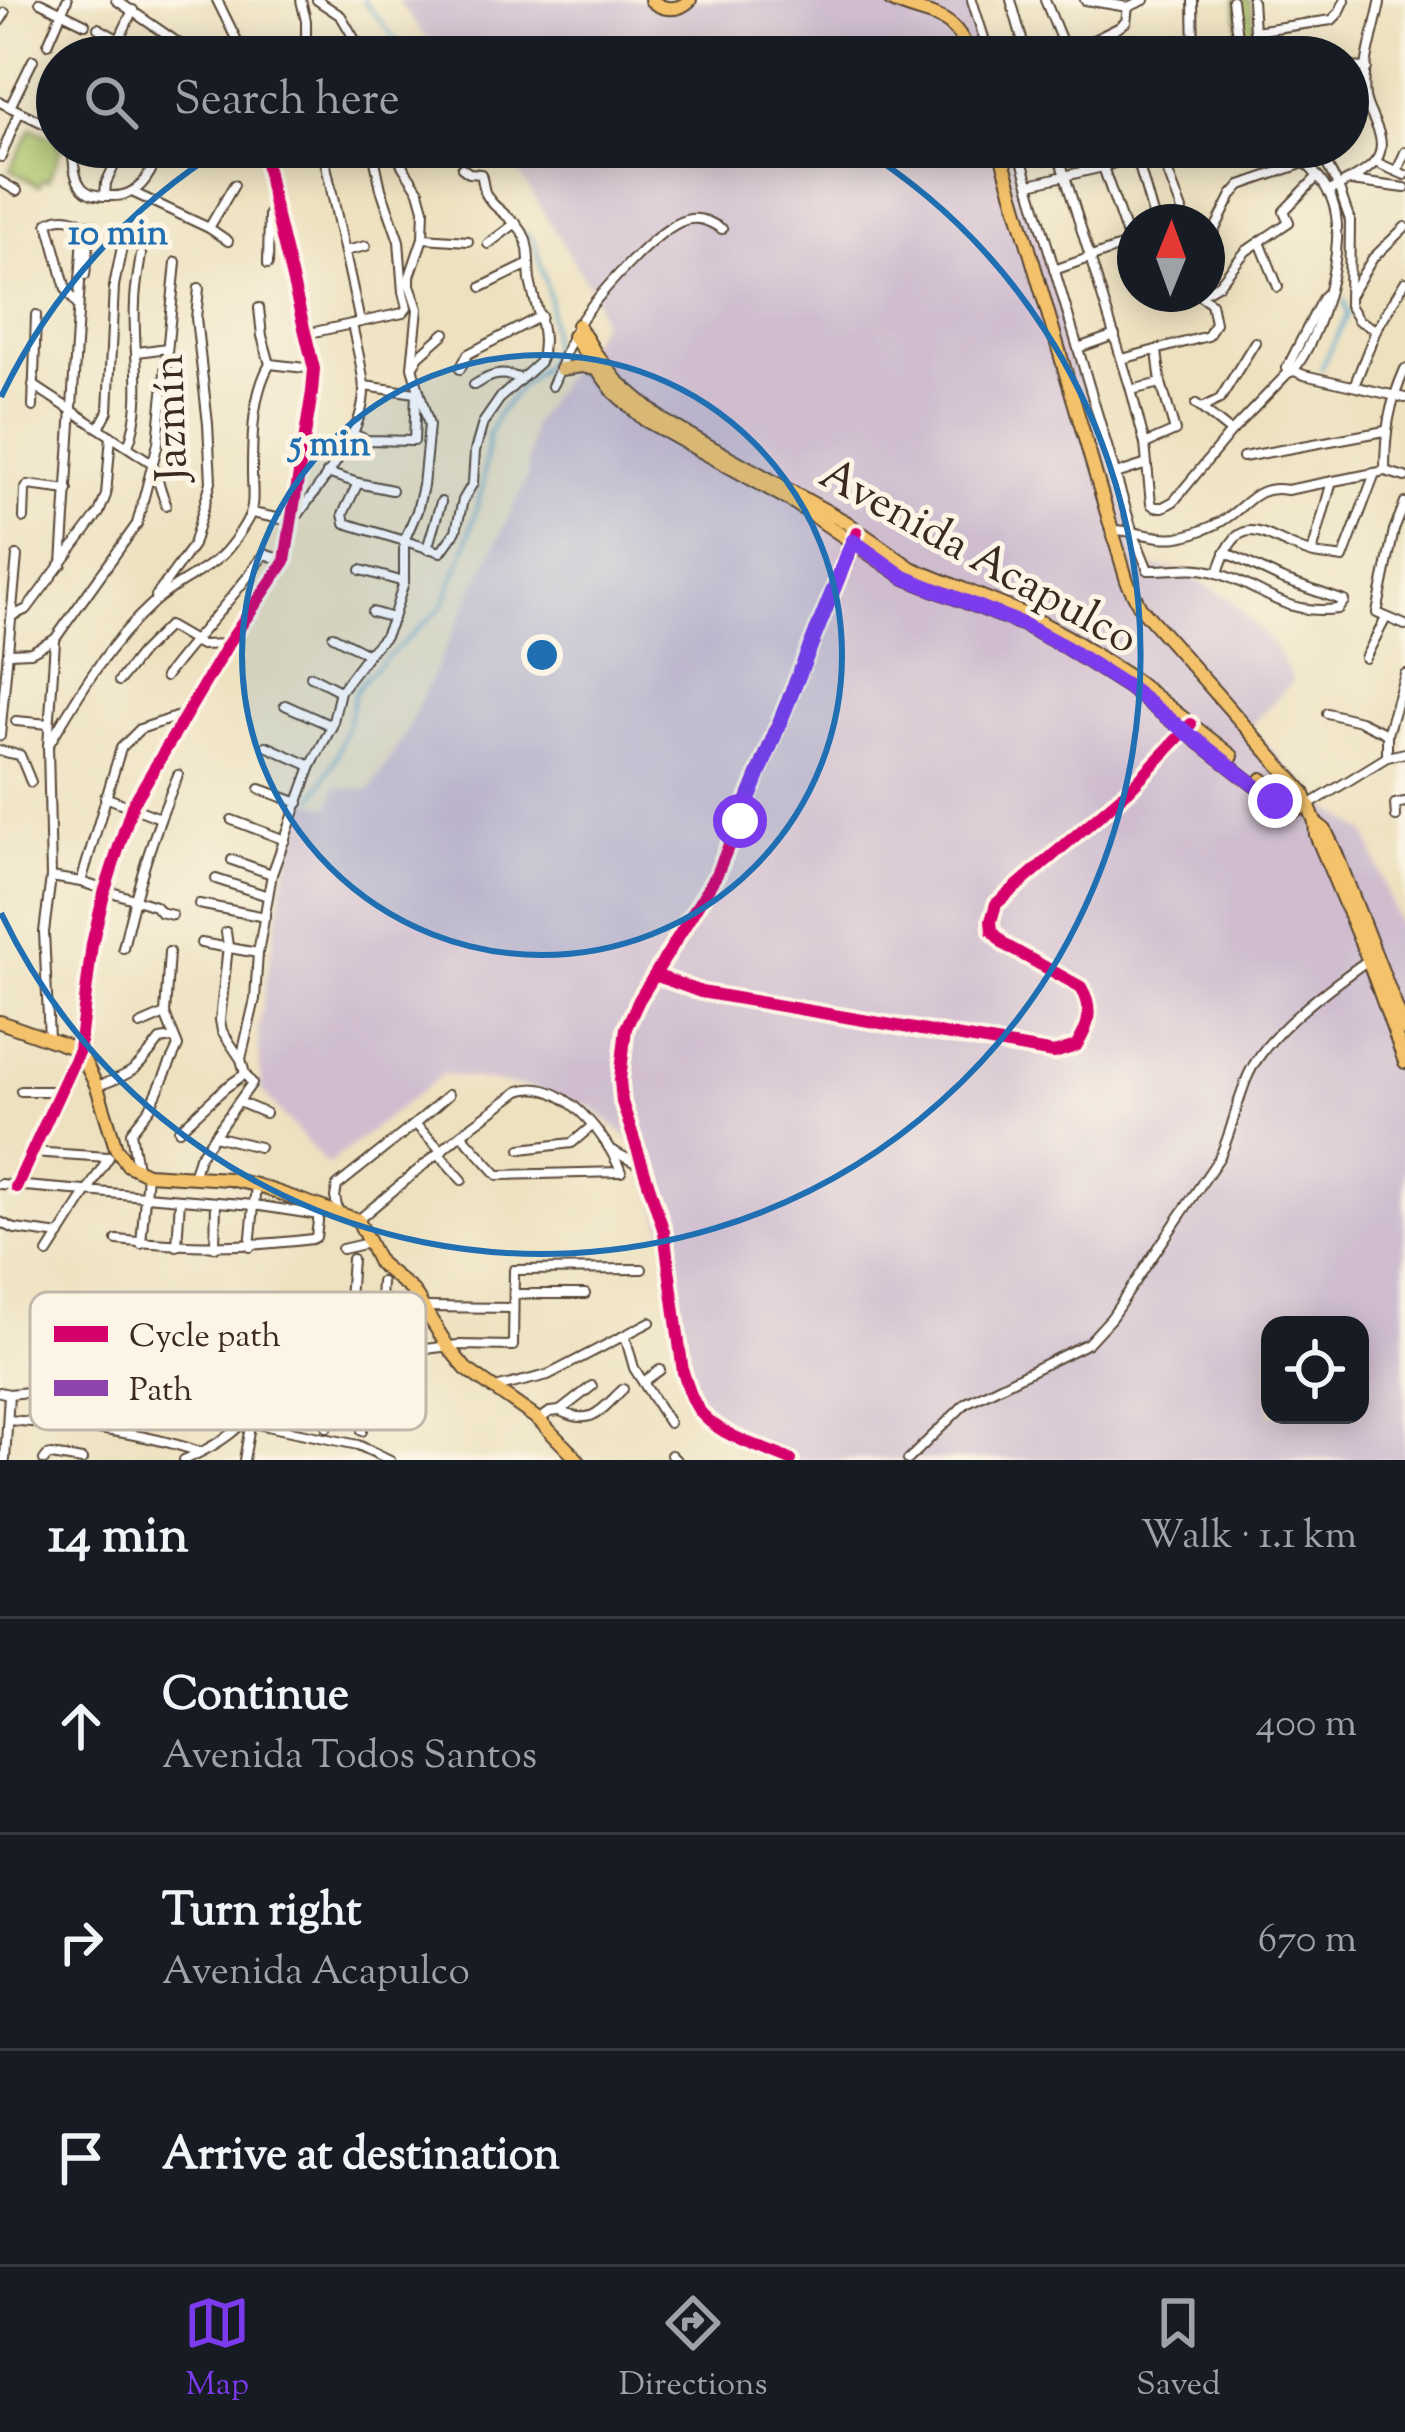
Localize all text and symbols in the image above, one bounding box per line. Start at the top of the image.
search box [36,36,1369,168]
icon: search [78,69,144,135]
text: Search here [174,70,400,135]
north arrow [1117,204,1225,312]
text: 10 min [68,209,169,261]
street label: Jazmín [139,353,208,486]
text: 5 min [286,420,371,472]
street label: Avenida Acapulco [806,444,1148,673]
centre of rings [521,634,563,676]
route end [1248,774,1302,828]
route start [713,794,767,848]
legend [30,1292,426,1430]
text: Cycle path [129,1314,281,1362]
map controls [1261,1316,1369,1424]
button: locate [1261,1316,1369,1424]
text: Path [129,1368,193,1416]
text: 14 min [48,1502,189,1575]
text: Walk · 1.1 km [1141,1510,1357,1566]
text: Continue [162,1665,349,1730]
icon: ahead [48,1693,114,1759]
text: 400 m [1256,1698,1357,1754]
text: Avenida Todos Santos [162,1730,537,1786]
text: Turn right [162,1881,361,1946]
icon: right [48,1909,114,1975]
text: 670 m [1258,1914,1357,1970]
text: Avenida Acapulco [162,1946,470,2002]
icon: arrive [48,2125,114,2191]
text: Arrive at destination [162,2125,560,2190]
tab: Map [184,2290,250,2410]
tab: Directions [619,2290,768,2410]
tab: Saved [1136,2290,1221,2410]

